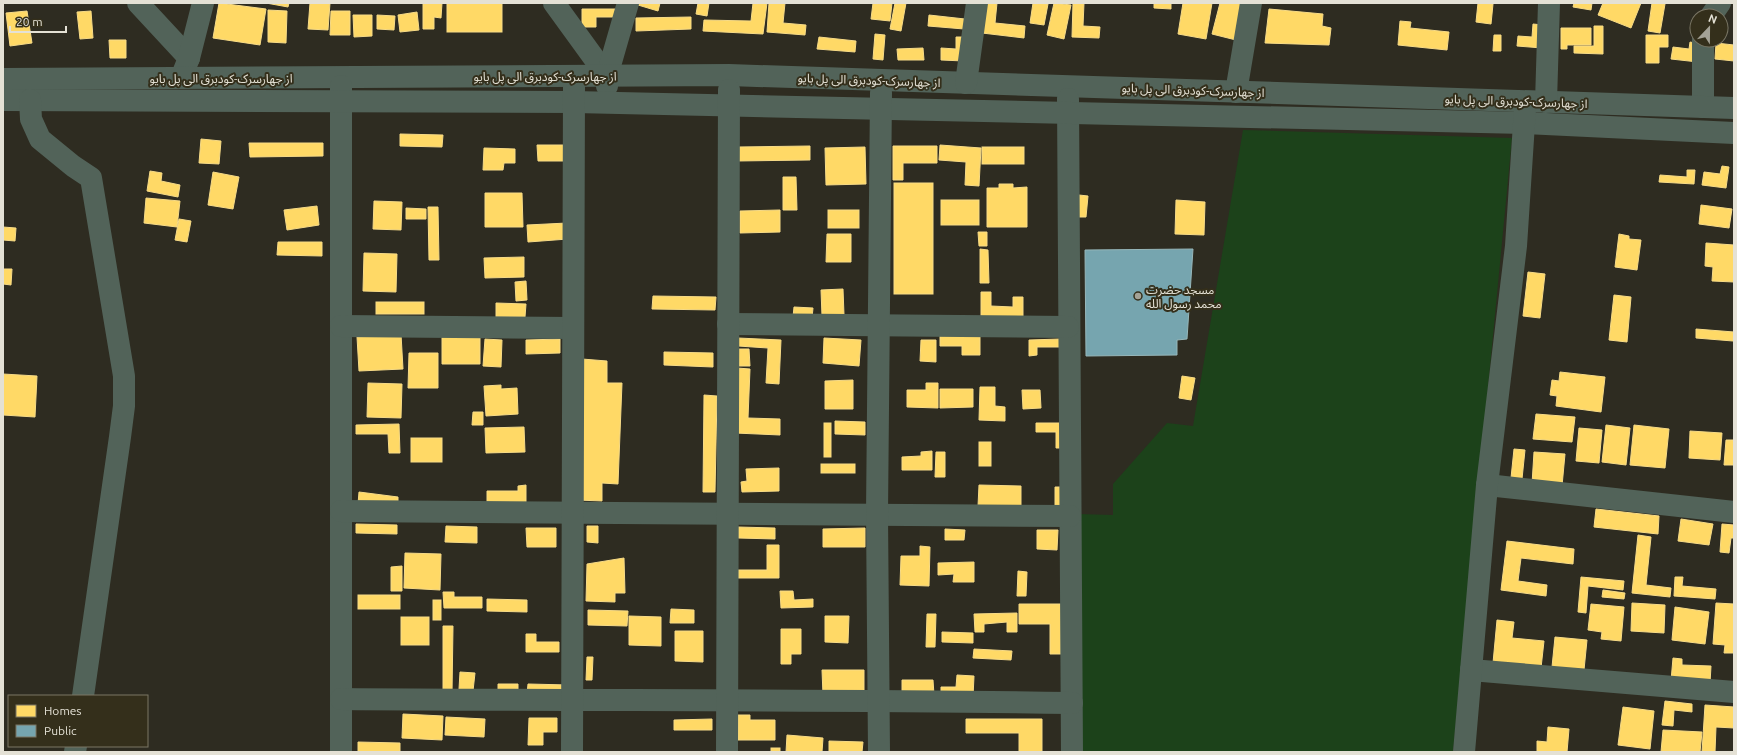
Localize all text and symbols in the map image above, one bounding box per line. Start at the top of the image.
scale bar [10,8,66,34]
north arrow [1689,8,1729,48]
text: N [1707,12,1719,26]
text: 20 m [16,15,43,28]
street label: از جهارسرک-کودبرق الی پل بایو [474,70,617,85]
street label: از جهارسرک-کودبرق الی پل بایو [797,71,941,91]
street label: از جهارسرک-کودبرق الی پل بایو [150,72,293,87]
street label: از جهارسرک-کودبرق الی پل بایو [1121,81,1265,101]
street label: از جهارسرک-کودبرق الی پل بایو [1444,92,1588,112]
place label: مسجد حضرت محمد رسول الله [1146,283,1222,311]
marker: مسجد حضرت محمد رسول الله [1133,291,1143,301]
legend [8,695,148,747]
text: Homes [44,704,82,717]
text: Public [44,724,77,737]

